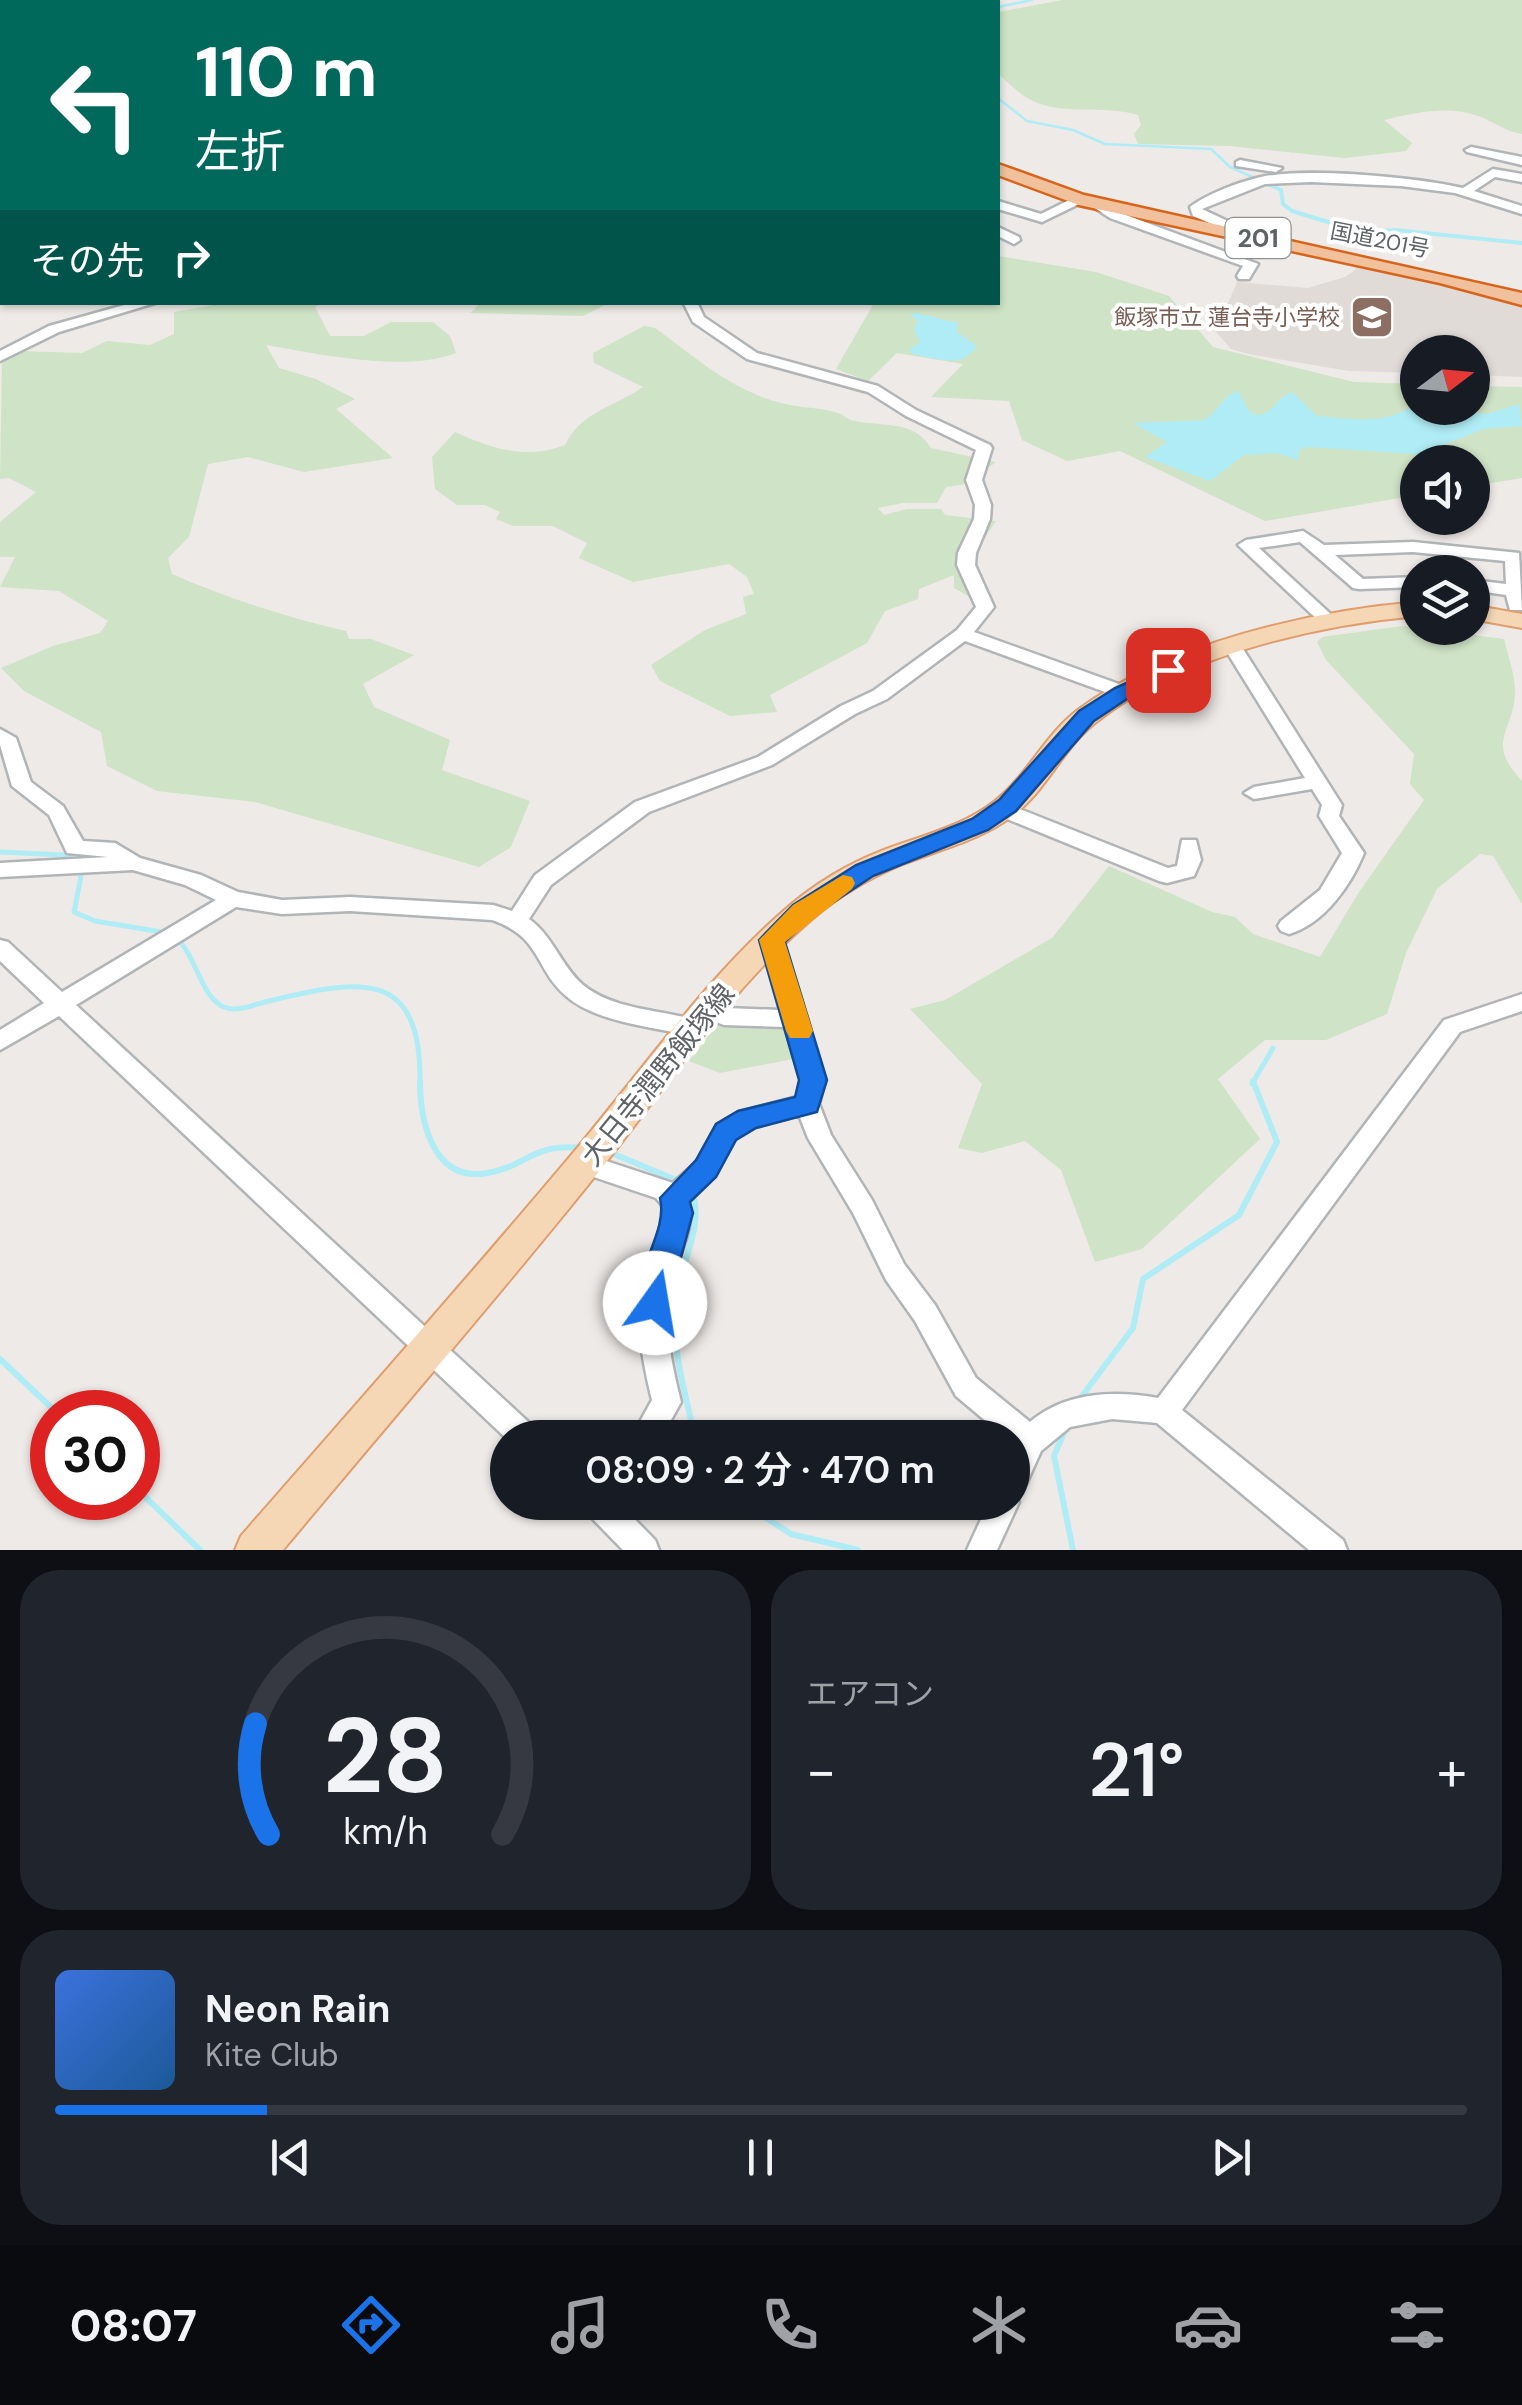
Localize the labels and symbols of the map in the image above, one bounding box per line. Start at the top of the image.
street label: 国道201号 [1328,216,1432,264]
road number: 201 [1226,218,1290,258]
school or university icon: 飯塚市立 蓮台寺小学校 [1349,294,1395,340]
place label: 飯塚市立 蓮台寺小学校 [1114,303,1340,332]
north arrow [1400,335,1490,425]
pin [1126,628,1211,713]
street label: 大日寺潤野飯塚線 [573,976,743,1174]
position arrow [603,1251,707,1355]
speed limit sign: 30 [30,1390,160,1520]

